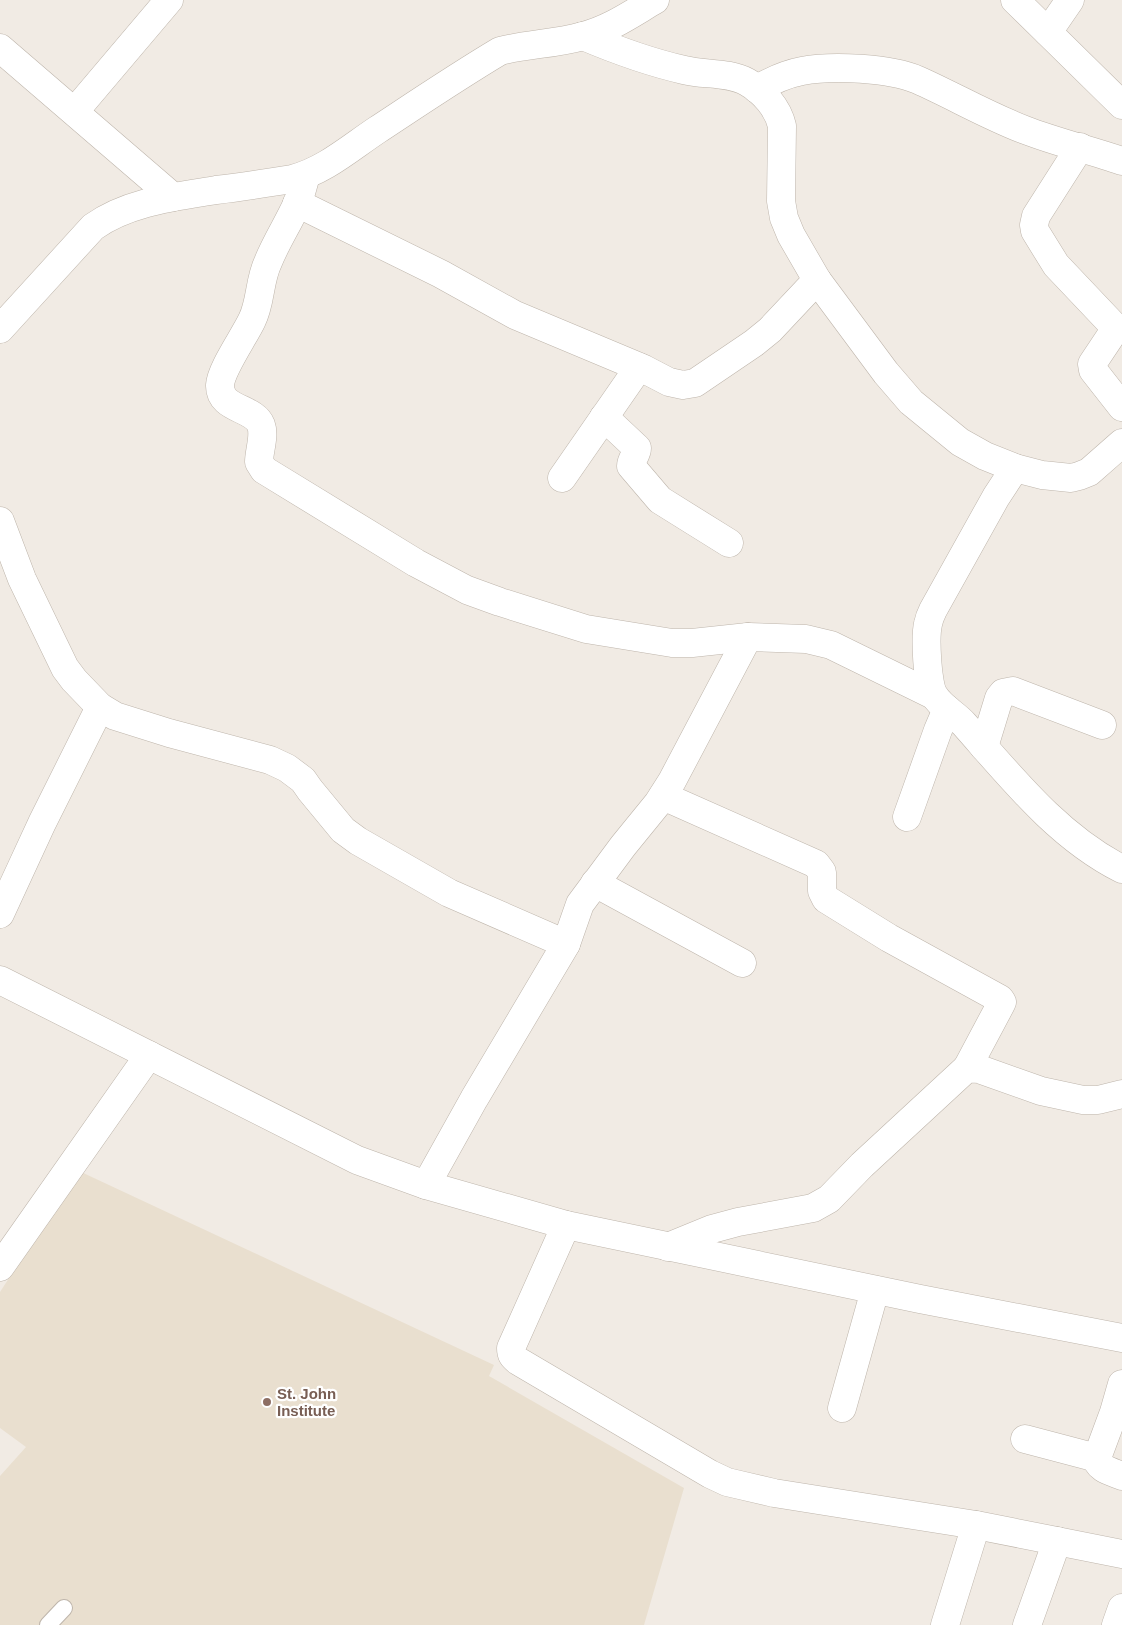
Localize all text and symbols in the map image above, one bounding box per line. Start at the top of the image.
place label: St. John Institute [277,1385,336,1419]
marker: St. John Institute [261,1396,273,1408]

